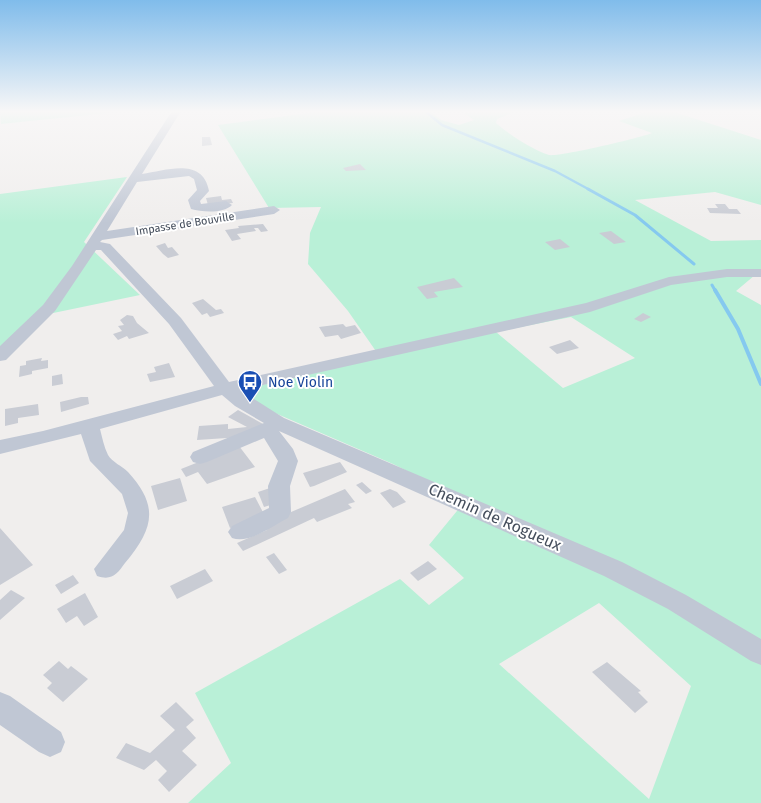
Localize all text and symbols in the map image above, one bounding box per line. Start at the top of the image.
street label: Impasse de Bouville [135,210,235,238]
bus stop icon: Noe Violin [237,369,263,403]
place label: Noe Violin [268,374,333,391]
street label: Chemin de Rogueux [426,479,565,555]

